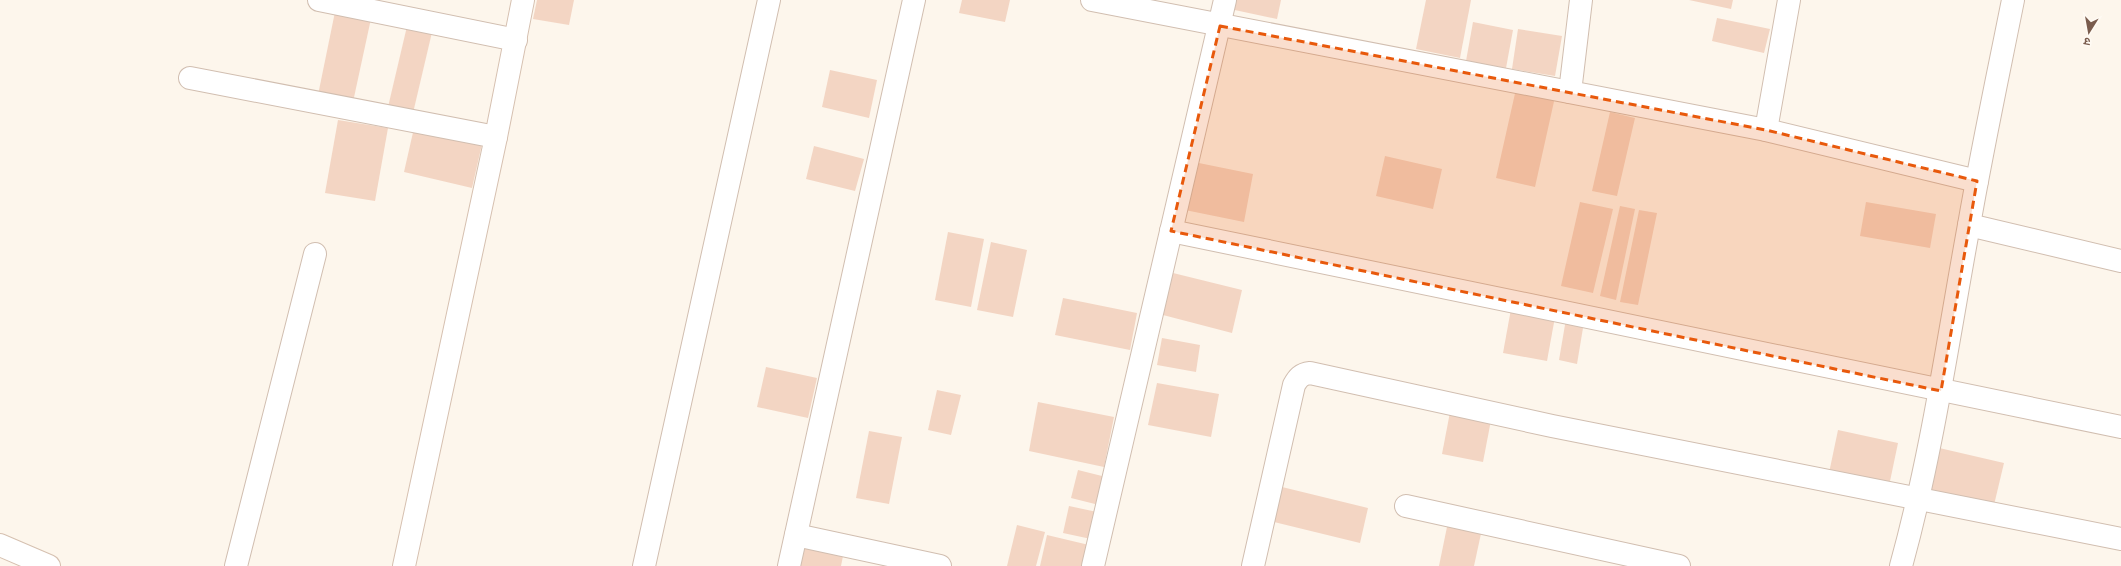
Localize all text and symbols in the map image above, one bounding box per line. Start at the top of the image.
north arrow [2069,12,2109,52]
text: उ [2082,34,2092,49]

